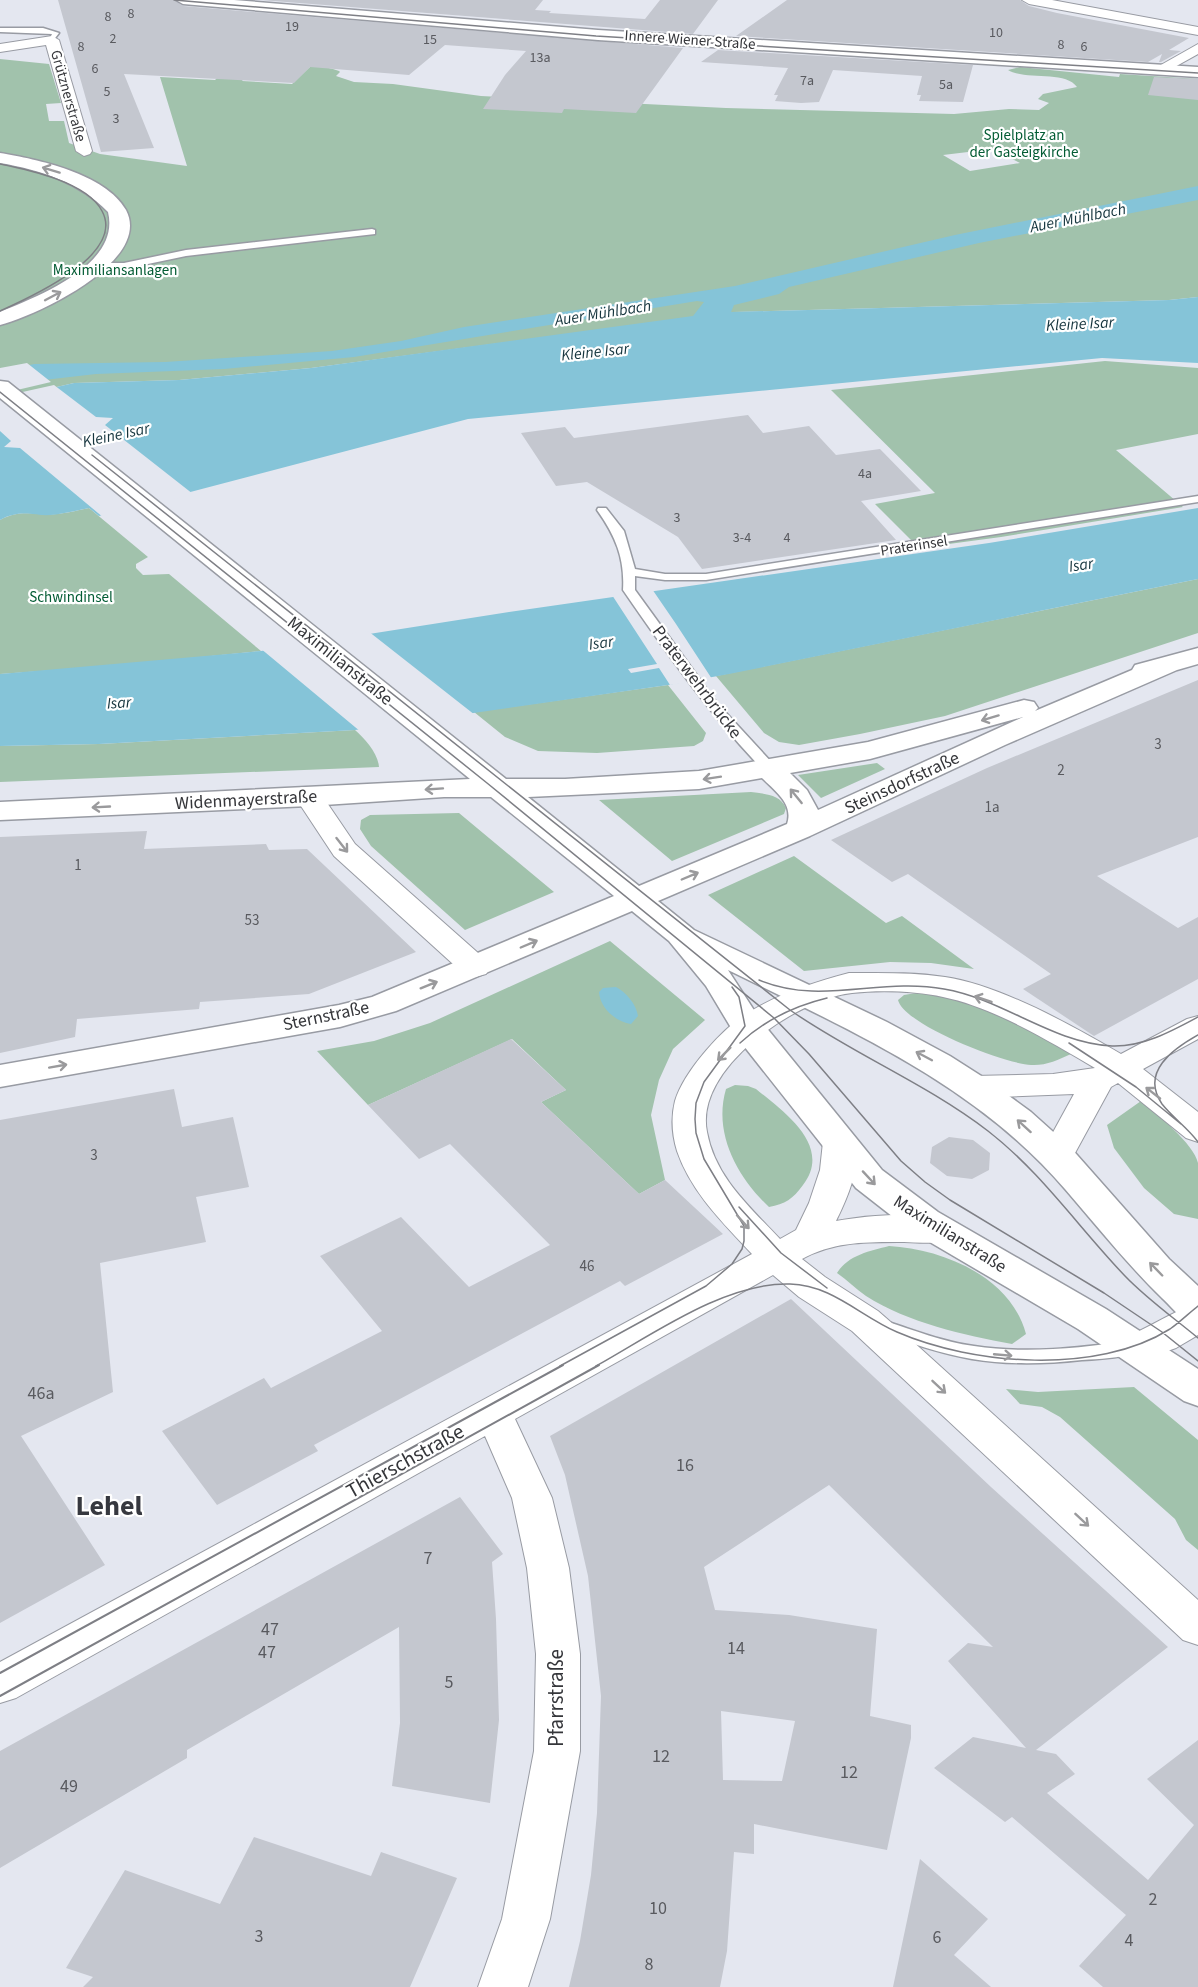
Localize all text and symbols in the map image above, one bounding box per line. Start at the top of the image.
house number: 8 [128,4,135,24]
house number: 8 [105,7,112,27]
house number: 19 [285,17,299,37]
house number: 10 [989,23,1003,43]
street label: Innere Wiener Straße [624,25,756,55]
house number: 2 [110,29,117,49]
house number: 15 [423,30,437,50]
house number: 8 [1058,35,1065,55]
house number: 8 [78,37,85,57]
house number: 6 [1081,37,1088,57]
street label: Grütznerstraße [45,48,91,144]
house number: 13a [530,48,550,68]
house number: 6 [92,59,99,79]
house number: 7a [800,71,814,91]
house number: 5a [939,75,953,95]
house number: 5 [104,82,111,102]
house number: 3 [113,109,120,129]
park label: Spielplatz an der Gasteigkirche [970,125,1078,163]
one-way arrow [42,164,61,175]
water label: Auer Mühlbach [1027,198,1128,238]
park label: Maximiliansanlagen [53,260,177,281]
one-way arrow [44,289,62,301]
water label: Auer Mühlbach [552,295,653,332]
water label: Kleine Isar [1045,311,1116,337]
water label: Kleine Isar [560,337,632,366]
water label: Kleine Isar [80,417,153,453]
house number: 4a [858,464,872,484]
house number: 3 [674,508,681,528]
house number: 3-4 [733,528,751,548]
house number: 4 [784,528,791,548]
street label: Praterinsel [879,530,949,562]
water label: Isar [1067,552,1096,578]
park label: Schwindinsel [29,587,113,608]
street label: Maximilianstraße [282,611,398,711]
street label: Praterwehrbrücke [646,620,748,744]
water label: Isar [587,630,616,656]
water label: Isar [106,691,133,715]
one-way arrow [981,713,1000,724]
house number: 3 [1154,734,1162,755]
street label: Steinsdorfstraße [840,745,964,821]
house number: 2 [1057,760,1065,781]
one-way arrow [703,772,722,783]
one-way arrow [424,783,444,794]
street label: Widenmayerstraße [174,784,318,816]
one-way arrow [790,789,803,805]
house number: 1a [984,797,1000,818]
one-way arrow [91,801,111,812]
one-way arrow [336,837,348,853]
house number: 1 [74,855,82,876]
one-way arrow [680,870,698,881]
house number: 53 [245,910,259,931]
one-way arrow [519,938,537,949]
one-way arrow [420,979,438,990]
one-way arrow [974,993,993,1004]
street label: Sternstraße [281,995,371,1037]
one-way arrow [716,1046,731,1061]
one-way arrow [916,1050,933,1062]
one-way arrow [47,1060,67,1071]
one-way arrow [1145,1086,1161,1099]
one-way arrow [1016,1119,1031,1133]
house number: 3 [90,1145,98,1166]
one-way arrow [862,1170,876,1185]
street label: Maximilianstraße [889,1189,1012,1279]
one-way arrow [736,1214,750,1229]
house number: 46 [580,1256,594,1277]
one-way arrow [1149,1261,1163,1276]
one-way arrow [992,1350,1012,1361]
one-way arrow [931,1380,946,1394]
house number: 46a [28,1381,54,1406]
street label: Thierschstraße [341,1416,469,1506]
house number: 16 [676,1453,694,1478]
district label: Lehel [75,1486,143,1526]
one-way arrow [1074,1513,1089,1527]
house number: 7 [424,1546,433,1571]
house number: 47 [261,1617,279,1642]
house number: 14 [727,1636,745,1661]
house number: 47 [258,1640,276,1665]
street label: Pfarrstraße [541,1649,571,1747]
house number: 5 [445,1670,454,1695]
house number: 12 [652,1744,670,1769]
house number: 12 [840,1760,858,1785]
house number: 49 [60,1774,78,1799]
house number: 2 [1149,1887,1158,1912]
house number: 10 [649,1896,667,1921]
house number: 3 [255,1924,264,1949]
house number: 6 [933,1925,942,1950]
house number: 4 [1125,1928,1134,1953]
house number: 8 [645,1952,654,1977]

